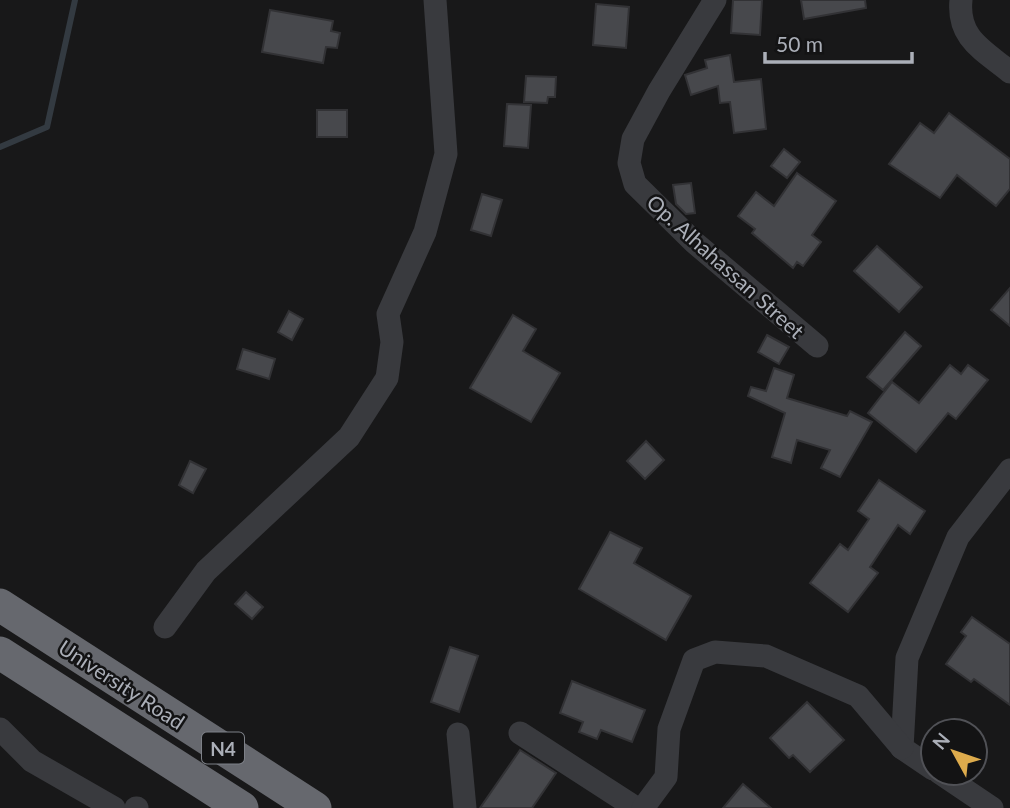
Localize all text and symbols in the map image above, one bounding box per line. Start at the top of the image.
scale bar [765,21,912,65]
text: 50 m [776,31,823,56]
street label: Op. Alhahassan Street [642,189,810,343]
street label: University Road [54,634,190,734]
north arrow [919,717,989,787]
text: N [927,728,954,754]
road number: N4 [202,733,244,764]

